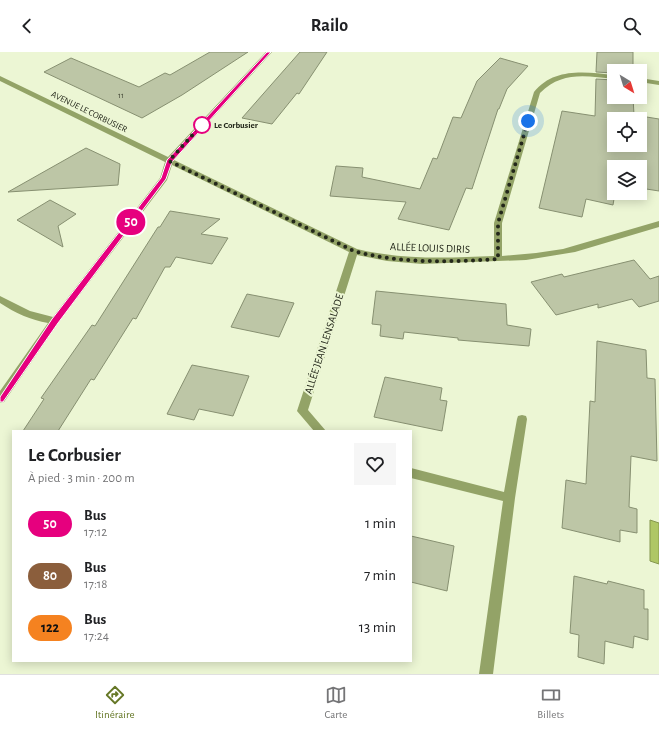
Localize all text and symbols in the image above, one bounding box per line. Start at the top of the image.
icon: back [16,15,38,37]
icon: search [621,15,643,37]
text: Railo [311,17,348,35]
north arrow [607,64,647,104]
map controls [607,64,647,200]
street label: AVENUE LE CORBUSIER [50,90,128,134]
house number: 11 [118,91,124,100]
your location [518,111,538,131]
button: locate [607,112,647,152]
marker: Le Corbusier [193,116,211,134]
place label: Le Corbusier [214,121,259,130]
button: layers [607,160,647,200]
line badge: 50 [113,209,149,235]
text: 50 [124,215,138,229]
street label: ALLÉE LOUIS DIRIS [390,240,470,255]
street label: ALLÉE JEAN LENSALADE [302,292,346,395]
button: heart [354,443,396,485]
text: Le Corbusier [28,446,121,465]
text: À pied · 3 min · 200 m [28,472,135,485]
text: Bus [84,508,106,523]
text: 1 min [365,516,396,531]
text: 50 [43,517,57,531]
text: 17:12 [84,526,107,539]
text: Bus [84,560,106,575]
text: 7 min [364,568,396,583]
text: 80 [43,569,57,583]
text: 17:18 [84,578,108,591]
text: Bus [84,612,106,627]
text: 13 min [359,620,396,635]
text: 122 [41,621,59,635]
text: 17:24 [84,630,109,643]
tab: Itinéraire [95,684,135,721]
tab: Carte [325,684,347,721]
tab: Billets [537,684,564,721]

